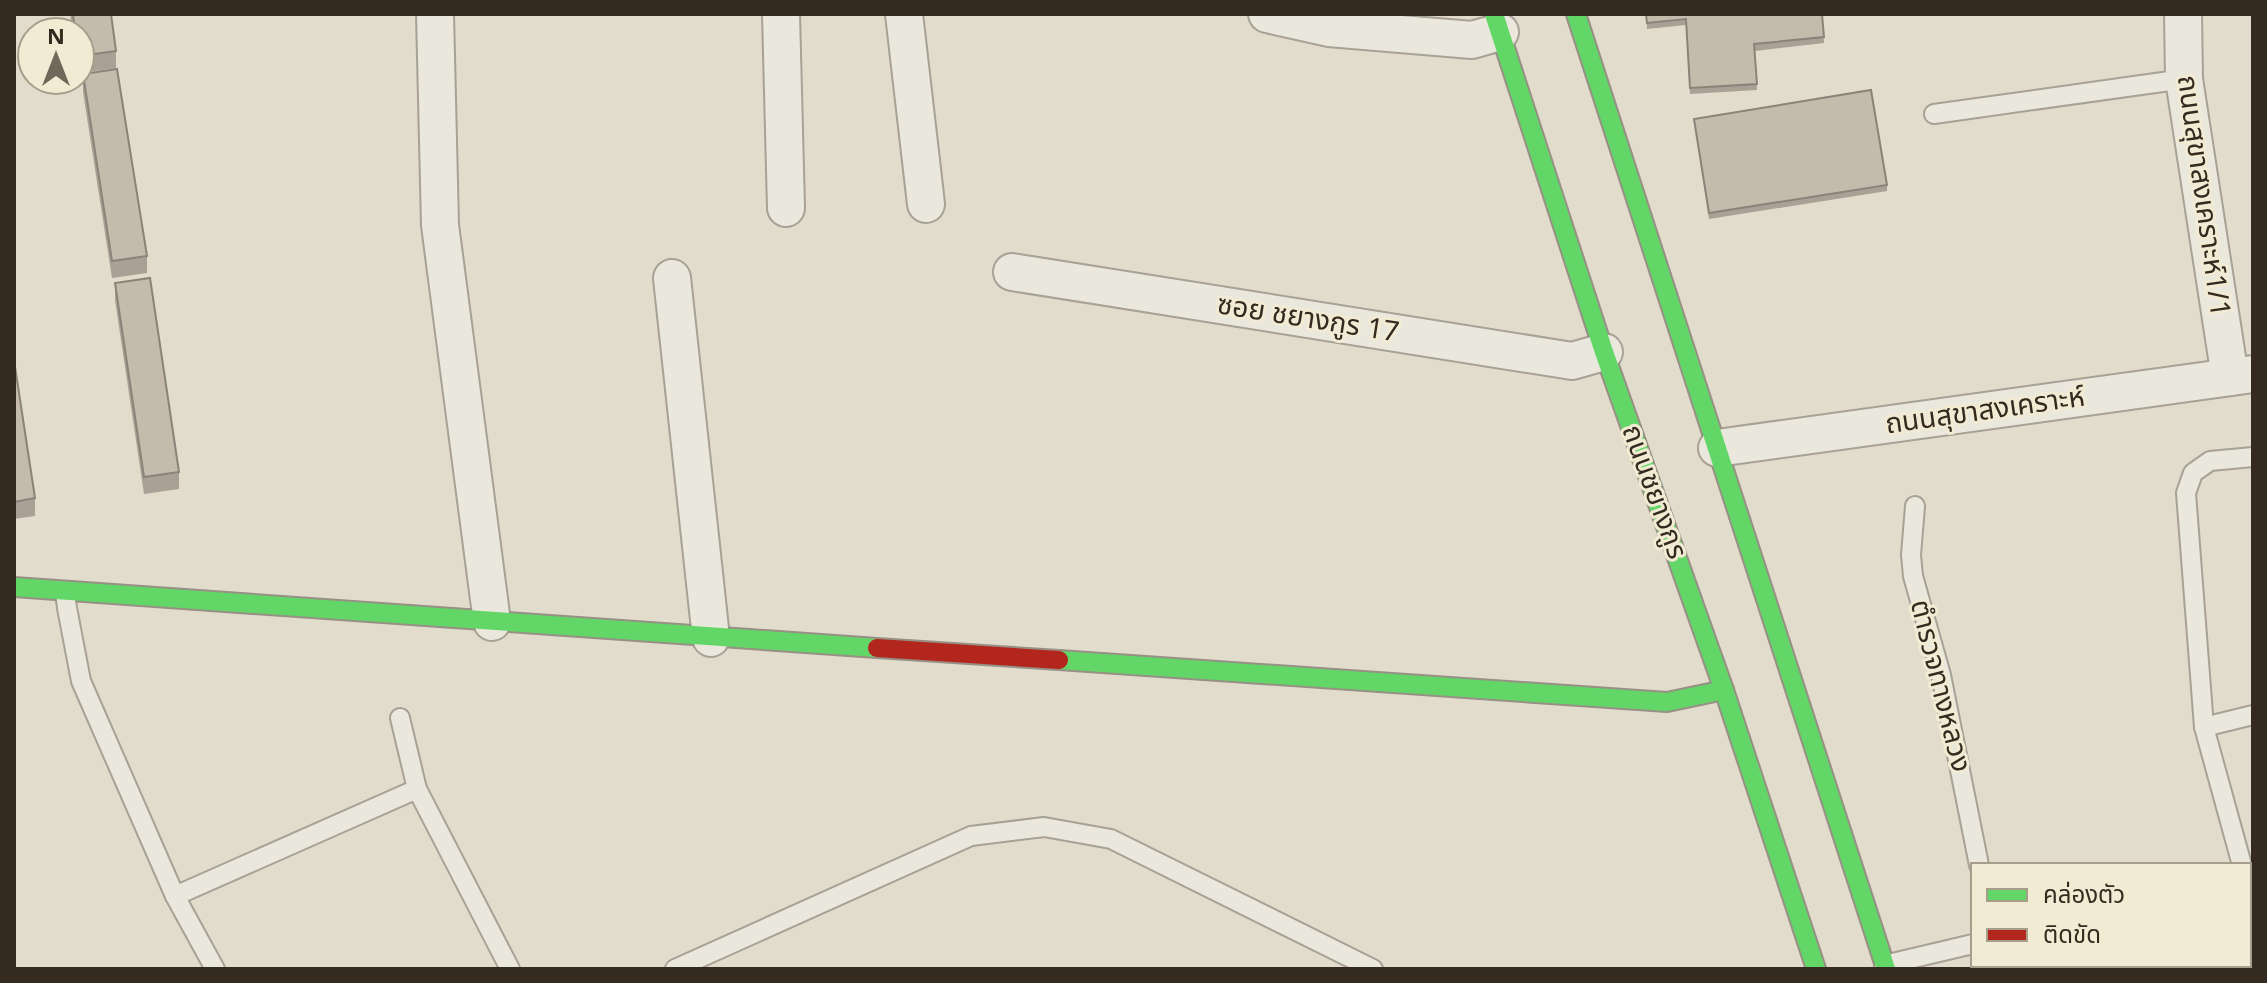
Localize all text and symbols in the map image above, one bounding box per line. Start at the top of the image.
north arrow [16,16,96,96]
text: N [47,21,65,54]
street label: ถนนสุขาสงเคราะห์1/1 [2165,72,2241,320]
street label: ซอย ชยางกูร 17 [1214,283,1402,355]
street label: ถนนสุขาสงเคราะห์ [1882,376,2088,446]
street label: ถนนชยางกูร [1610,419,1698,565]
street label: ตำรวจทางหลวง [1898,595,1982,777]
legend [1971,863,2251,967]
text: คล่องตัว [2043,878,2125,914]
text: ติดขัด [2043,918,2101,954]

